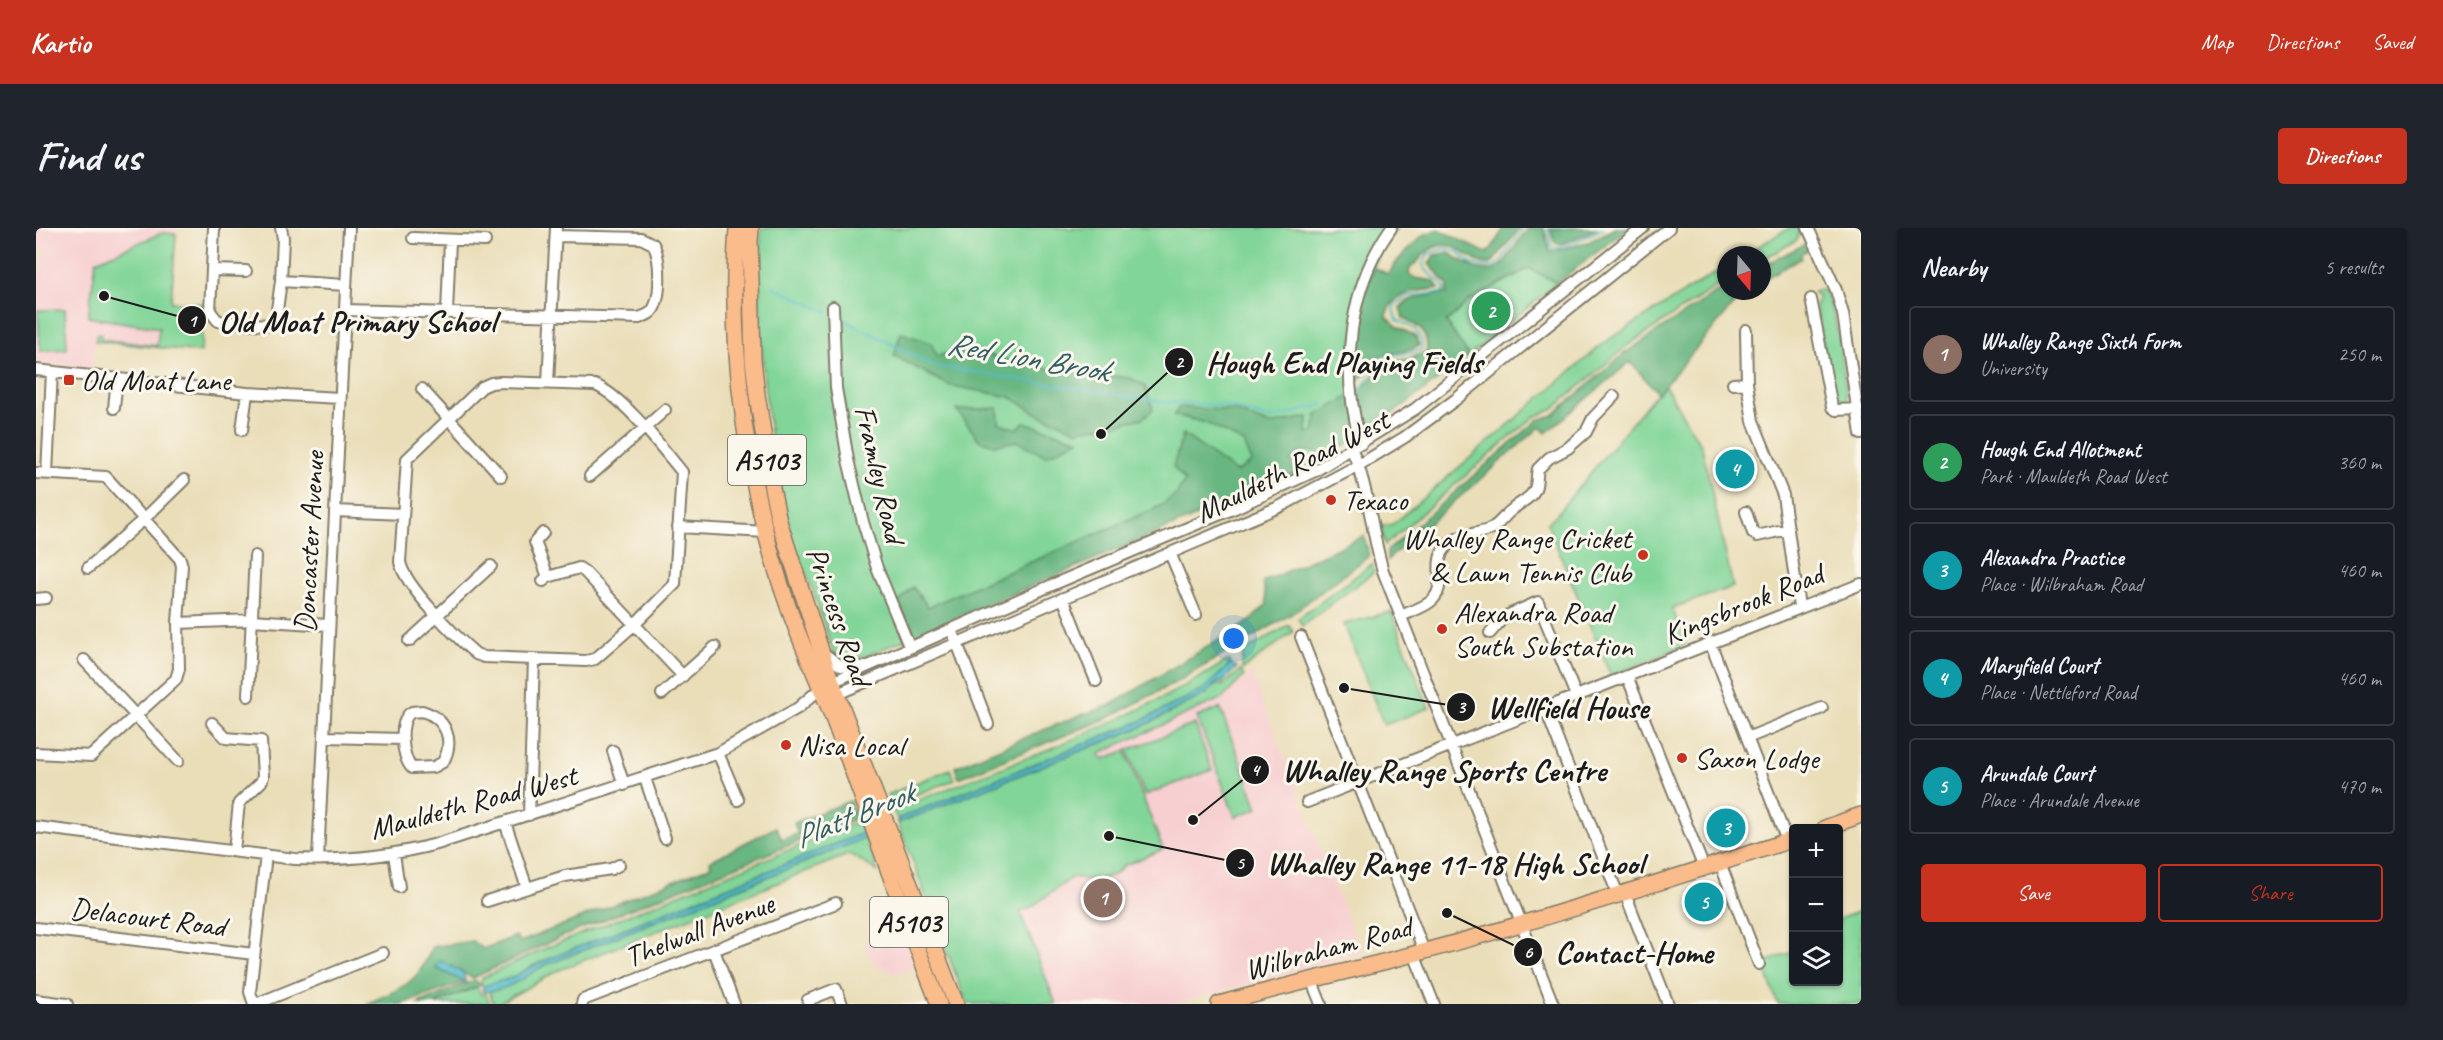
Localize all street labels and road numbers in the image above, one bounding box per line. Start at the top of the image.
street label: Mauldeth Road West [1189,399,1398,531]
street label: Framley Road [846,402,915,550]
road number: A5103 [728,435,806,485]
street label: Doncaster Avenue [285,448,333,634]
street label: Princess Road [798,542,882,694]
street label: Kingsbrook Road [1658,553,1832,653]
street label: Mauldeth Road West [365,755,584,848]
street label: Thelwall Avenue [619,883,781,976]
street label: Delacourt Road [69,889,232,946]
road number: A5103 [870,897,948,947]
street label: Wilbraham Road [1240,906,1420,988]

